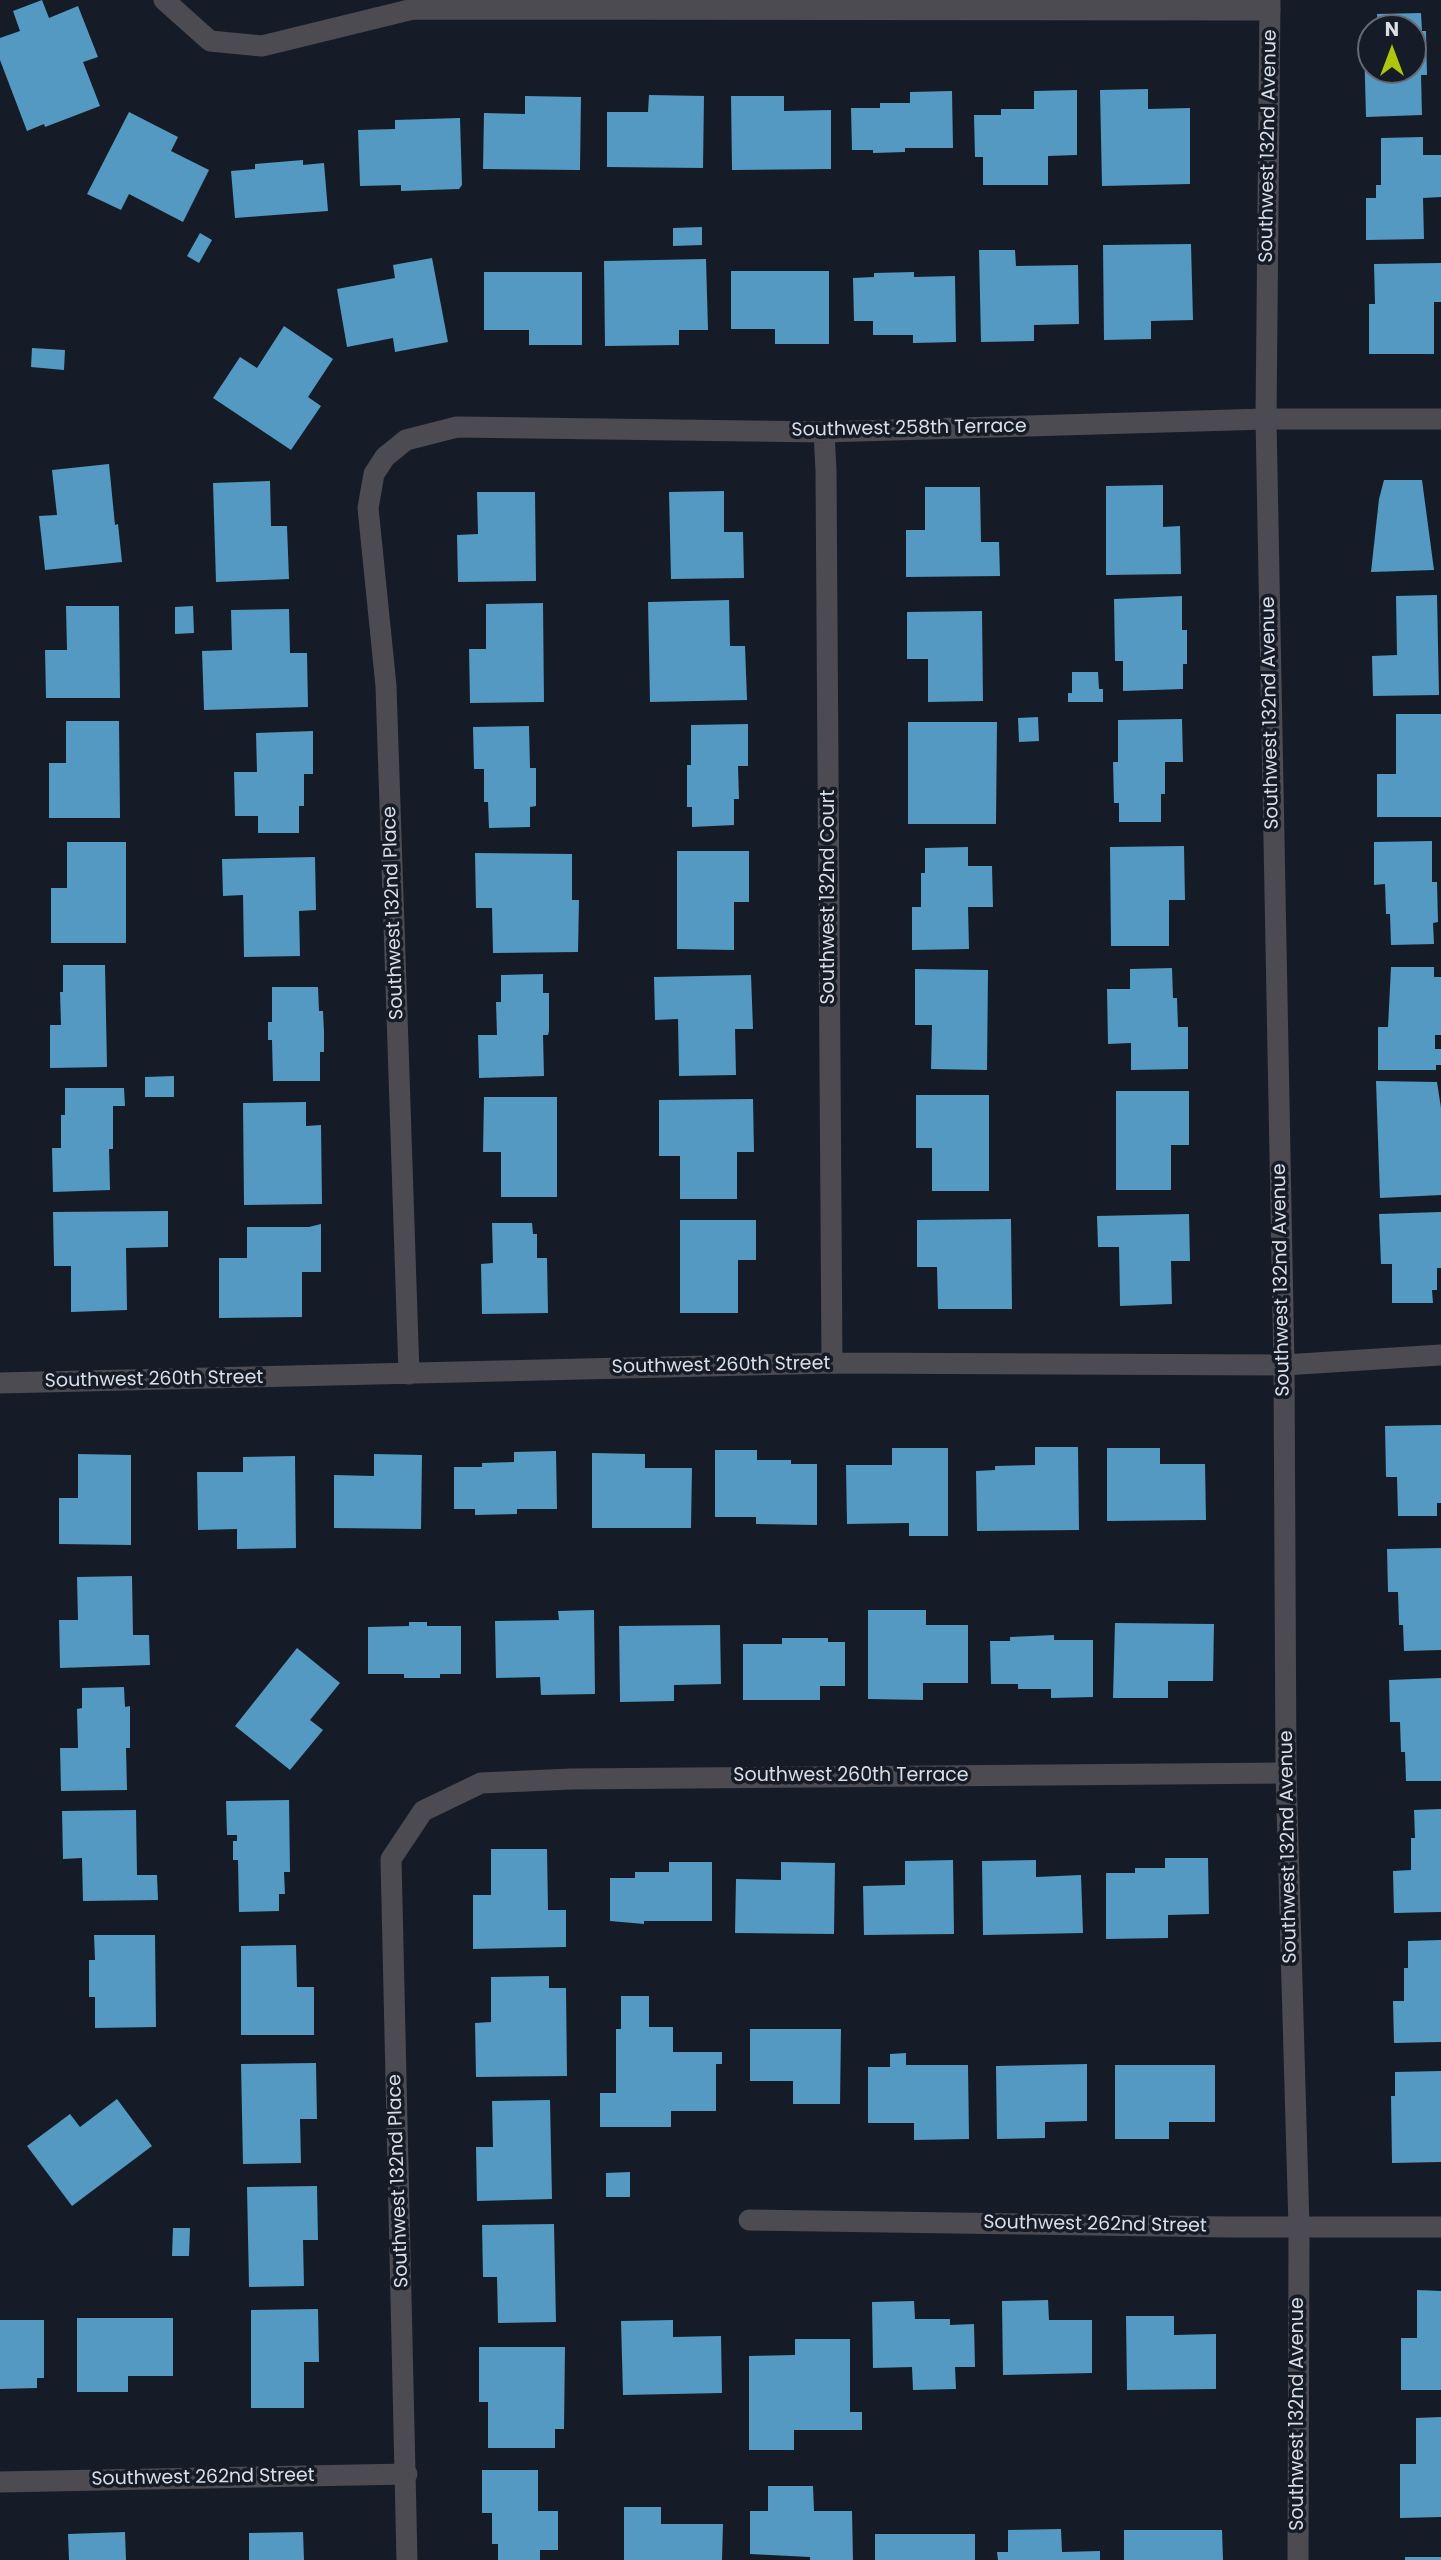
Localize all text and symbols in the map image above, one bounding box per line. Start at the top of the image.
north arrow [1357,14,1427,84]
text: N [1385,16,1399,43]
street label: Southwest 132nd Avenue [1256,29,1282,263]
street label: Southwest 258th Terrace [791,416,1027,442]
street label: Southwest 132nd Avenue [1258,596,1284,830]
street label: Southwest 132nd Court [818,789,840,1005]
street label: Southwest 132nd Place [379,806,409,1020]
street label: Southwest 132nd Avenue [1269,1163,1295,1397]
street label: Southwest 260th Street [612,1353,830,1379]
street label: Southwest 260th Street [45,1367,263,1393]
street label: Southwest 132nd Avenue [1276,1730,1302,1964]
street label: Southwest 260th Terrace [733,1765,969,1787]
street label: Southwest 132nd Place [384,2074,414,2288]
street label: Southwest 262nd Street [983,2212,1207,2238]
street label: Southwest 132nd Avenue [1287,2297,1309,2531]
street label: Southwest 262nd Street [91,2465,315,2491]

